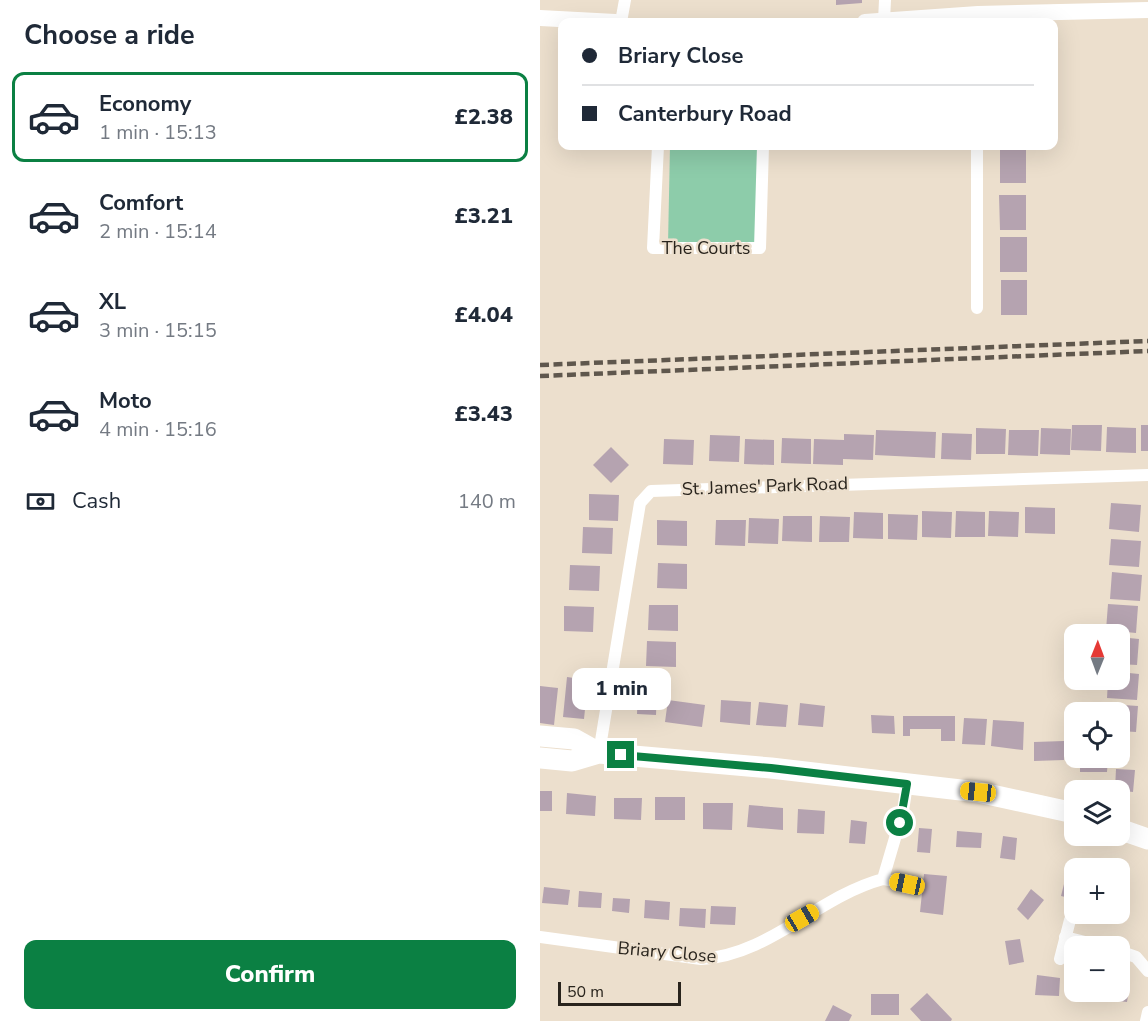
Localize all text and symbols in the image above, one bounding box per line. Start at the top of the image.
text: Choose a ride [24,17,195,54]
text: Briary Close [618,41,743,71]
text: Economy [99,89,191,119]
icon: car [27,90,81,144]
text: Canterbury Road [618,99,792,129]
text: £2.38 [454,102,513,132]
text: 1 min · 15:13 [99,119,217,146]
text: Comfort [99,188,183,218]
icon: car [27,189,81,243]
text: £3.21 [454,201,513,231]
text: 2 min · 15:14 [99,218,217,245]
street label: The Courts [662,236,750,260]
text: XL [99,287,126,317]
icon: car [27,288,81,342]
text: £4.04 [454,300,513,330]
text: 3 min · 15:15 [99,317,217,344]
text: Moto [99,386,152,416]
icon: car [27,387,81,441]
text: £3.43 [454,399,513,429]
text: 4 min · 15:16 [99,416,217,443]
street label: St. James' Park Road [681,471,849,501]
icon: cash [24,485,57,518]
text: Cash [72,486,121,516]
text: 140 m [458,488,516,515]
north arrow [1064,624,1130,690]
map controls [1064,624,1130,1002]
callout: 1 min [572,668,670,710]
text: 1 min [595,675,648,702]
button: locate [1064,702,1130,768]
route end [607,741,634,768]
button: layers [1064,780,1130,846]
car [959,781,997,803]
route start [886,809,913,836]
button: + [1064,858,1130,924]
car [888,871,926,897]
car [782,901,822,935]
street label: Briary Close [617,936,717,968]
button: − [1064,936,1130,1002]
button: Confirm [24,940,516,1009]
scale bar [558,979,681,1006]
text: 50 m [567,981,604,1003]

